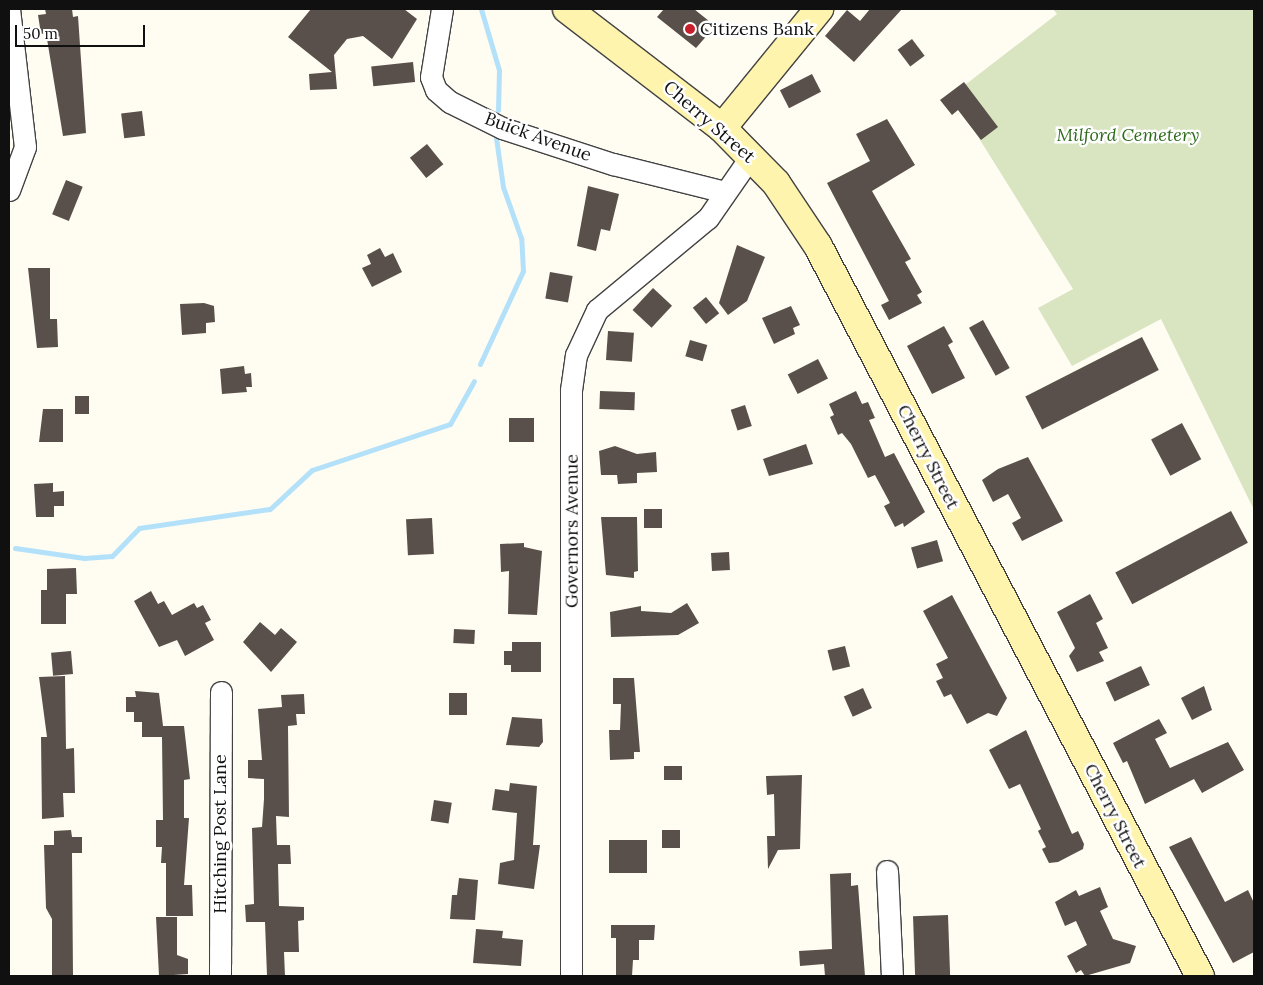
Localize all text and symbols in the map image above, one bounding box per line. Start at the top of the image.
scale bar [18,15,148,47]
place label: Citizens Bank [700,18,814,40]
marker: Citizens Bank [684,23,696,35]
text: 50 m [23,24,58,43]
street label: Cherry Street [659,76,759,168]
street label: Buick Avenue [482,108,594,166]
park label: Milford Cemetery [1056,124,1200,146]
street label: Cherry Street [892,401,964,513]
street label: Governors Avenue [561,454,583,608]
street label: Hitching Post Lane [209,754,231,914]
street label: Cherry Street [1079,760,1151,872]

